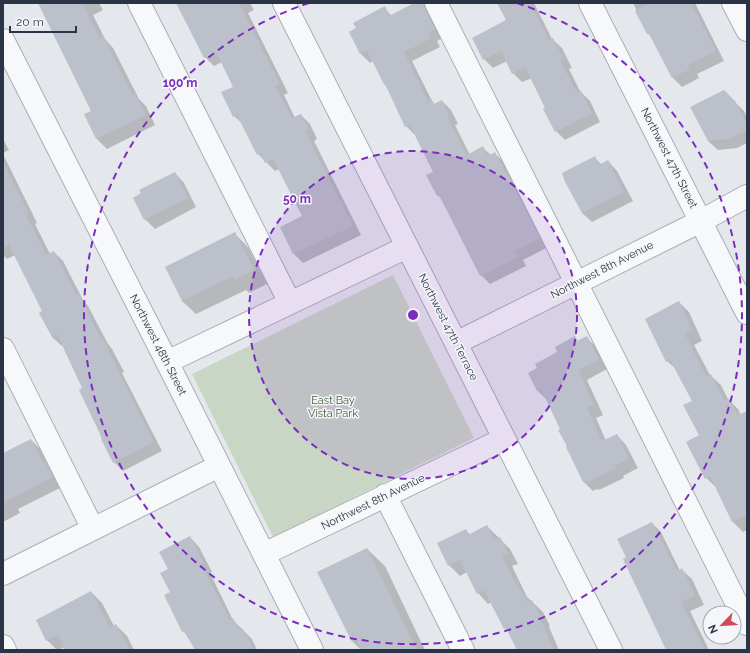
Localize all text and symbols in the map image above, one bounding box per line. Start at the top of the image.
scale bar [10,8,76,34]
text: 20 m [16,15,44,29]
text: 100 m [163,76,197,90]
street label: Northwest 47th Street [638,106,700,211]
text: 50 m [283,192,311,206]
street label: Northwest 8th Avenue [548,238,656,302]
street label: Northwest 47th Terrace [415,271,481,383]
street label: Northwest 48th Street [127,292,189,398]
centre of rings [406,308,420,322]
park label: East Bay Vista Park [308,394,358,420]
street label: Northwest 8th Avenue [319,471,427,533]
north arrow [702,605,742,645]
text: N [706,622,721,636]

